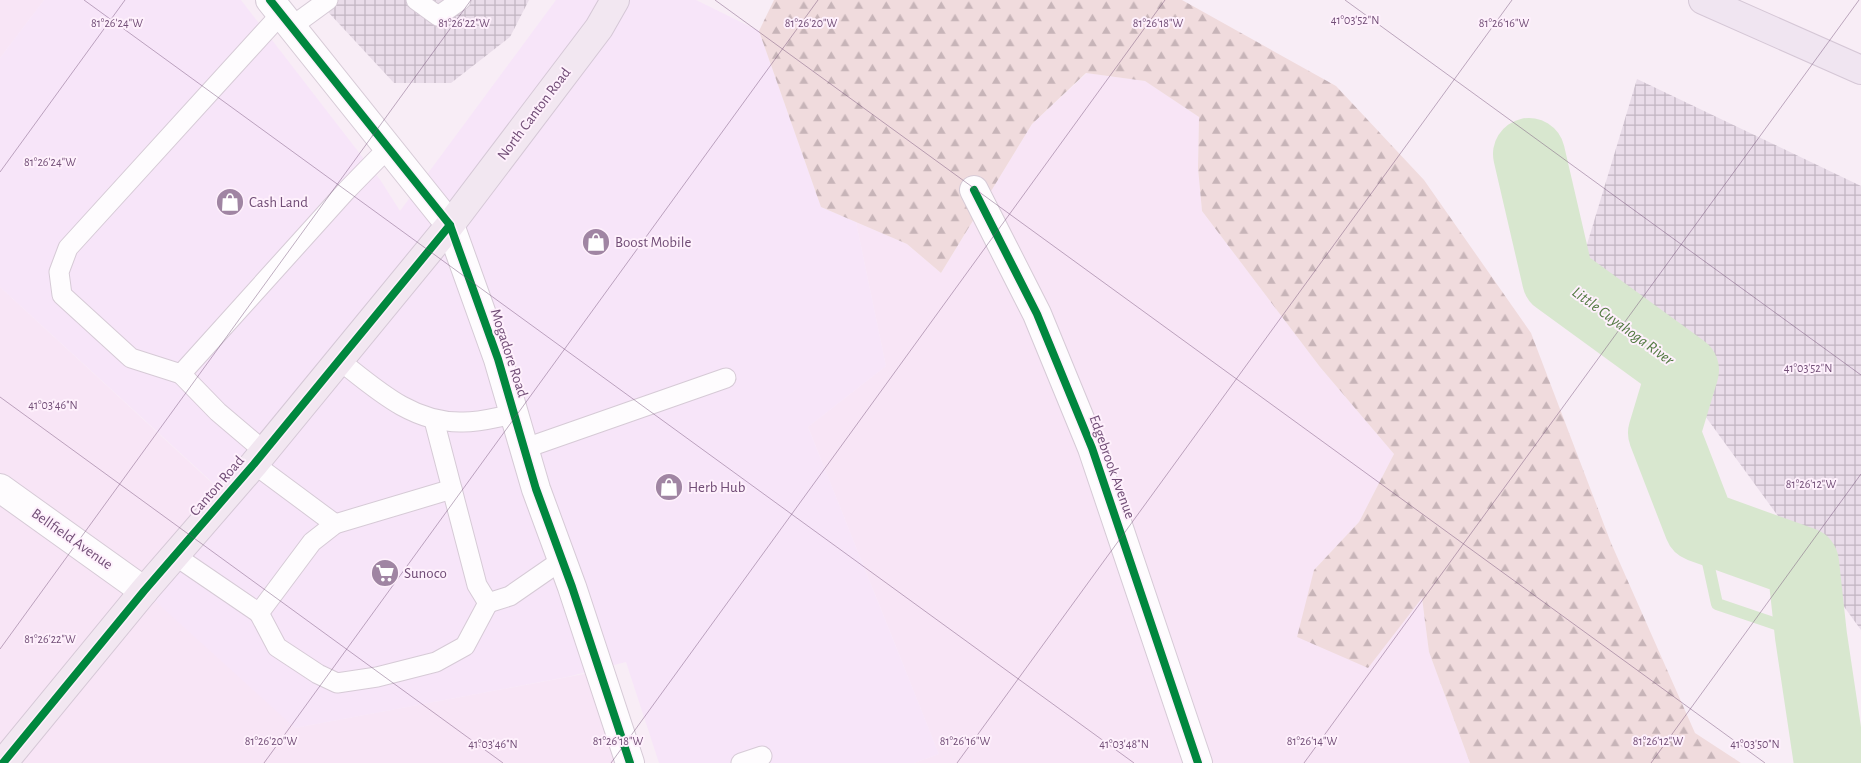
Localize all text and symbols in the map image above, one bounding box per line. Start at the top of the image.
text: 41°03'52"N [1331,14,1379,26]
text: 81°26'24"W [91,17,143,29]
text: 81°26'22"W [438,17,490,29]
text: 81°26'20"W [785,17,838,29]
text: 81°26'18"W [1133,17,1184,29]
text: 81°26'16"W [1479,17,1530,29]
street label: North Canton Road [495,65,574,163]
text: 81°26'24"W [24,156,76,168]
shop icon: Cash Land [215,187,245,217]
place label: Cash Land [249,195,308,210]
shop icon: Boost Mobile [581,227,611,257]
place label: Boost Mobile [615,235,691,250]
water label: Little Cuyahoga River [1569,284,1678,369]
street label: Mogadore Road [488,307,530,399]
text: 41°03'52"N [1784,362,1832,374]
text: 41°03'46"N [28,399,78,411]
street label: Edgebrook Avenue [1086,413,1138,521]
street label: Canton Road [187,453,247,519]
shop icon: Herb Hub [654,472,684,502]
text: 81°26'12"W [1786,478,1836,490]
place label: Herb Hub [688,480,746,495]
street label: Bellfield Avenue [29,506,115,572]
supermarket icon: Sunoco [370,558,400,588]
place label: Sunoco [404,566,447,581]
text: 81°26'22"W [24,633,76,645]
text: 81°26'20"W [245,735,298,747]
text: 81°26'18"W [593,735,644,747]
text: 81°26'16"W [940,735,991,747]
text: 81°26'14"W [1287,735,1338,747]
text: 81°26'12"W [1633,735,1683,747]
text: 41°03'46"N [468,738,518,750]
text: 41°03'48"N [1099,738,1149,750]
text: 41°03'50"N [1730,738,1780,750]

